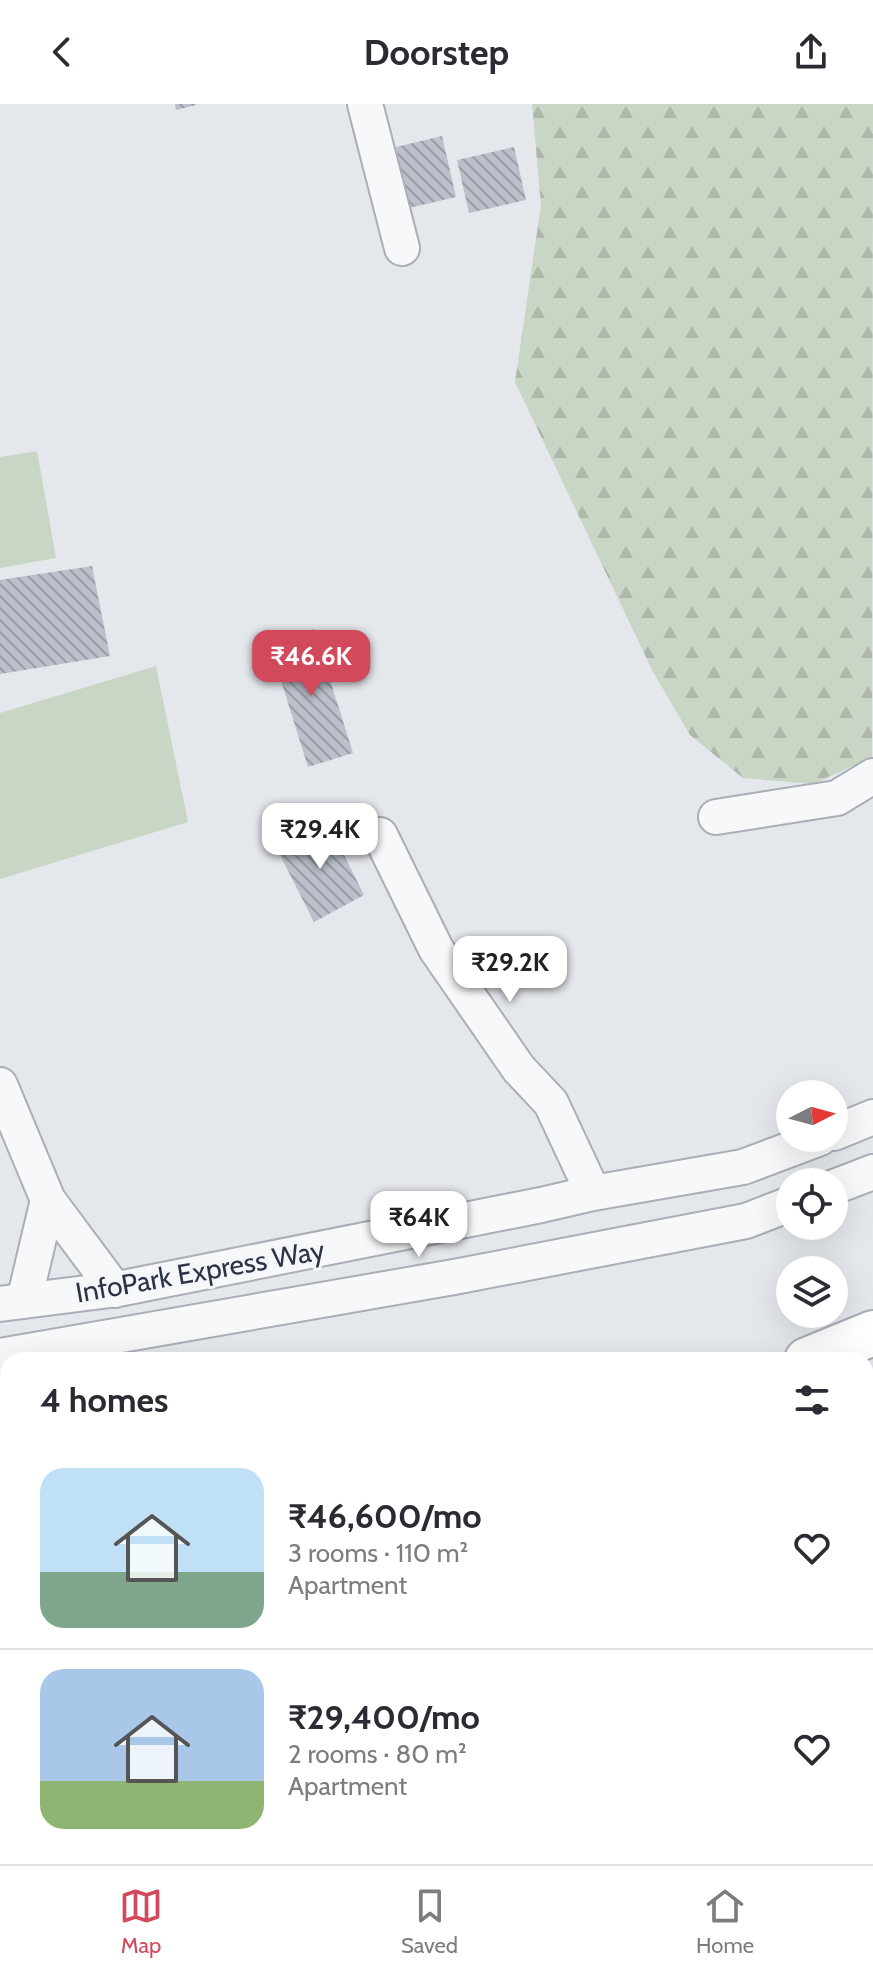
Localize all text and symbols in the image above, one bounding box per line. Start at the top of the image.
icon: back [40,30,84,74]
text: Doorstep [364,30,509,74]
icon: share [789,30,833,74]
pin: ₹46.6K [246,630,376,698]
text: ₹46.6K [270,640,352,672]
pin: ₹29.4K [255,803,385,871]
text: ₹29.4K [280,813,360,845]
pin: ₹29.2K [445,936,575,1004]
text: ₹29.2K [471,946,549,978]
north arrow [776,1080,848,1152]
map controls [776,1080,848,1328]
button: locate [776,1168,848,1240]
pin: ₹64K [372,1191,466,1259]
text: ₹64K [388,1201,450,1233]
street label: InfoPark Express Way [73,1232,327,1310]
button: layers [776,1256,848,1328]
icon: filters [790,1378,834,1422]
text: 4 homes [40,1379,168,1421]
text: ₹46,600/mo [288,1495,482,1537]
icon: home [104,1500,200,1596]
icon: heart [790,1526,834,1570]
text: 3 rooms · 110 m² [288,1537,468,1569]
text: Apartment [288,1569,407,1601]
text: ₹29,400/mo [288,1696,480,1738]
icon: home [104,1701,200,1797]
icon: heart [790,1727,834,1771]
text: 2 rooms · 80 m² [288,1738,467,1770]
text: Apartment [288,1770,407,1802]
tab: Map [119,1884,163,1959]
tab: Saved [401,1884,458,1959]
tab: Home [696,1884,754,1959]

